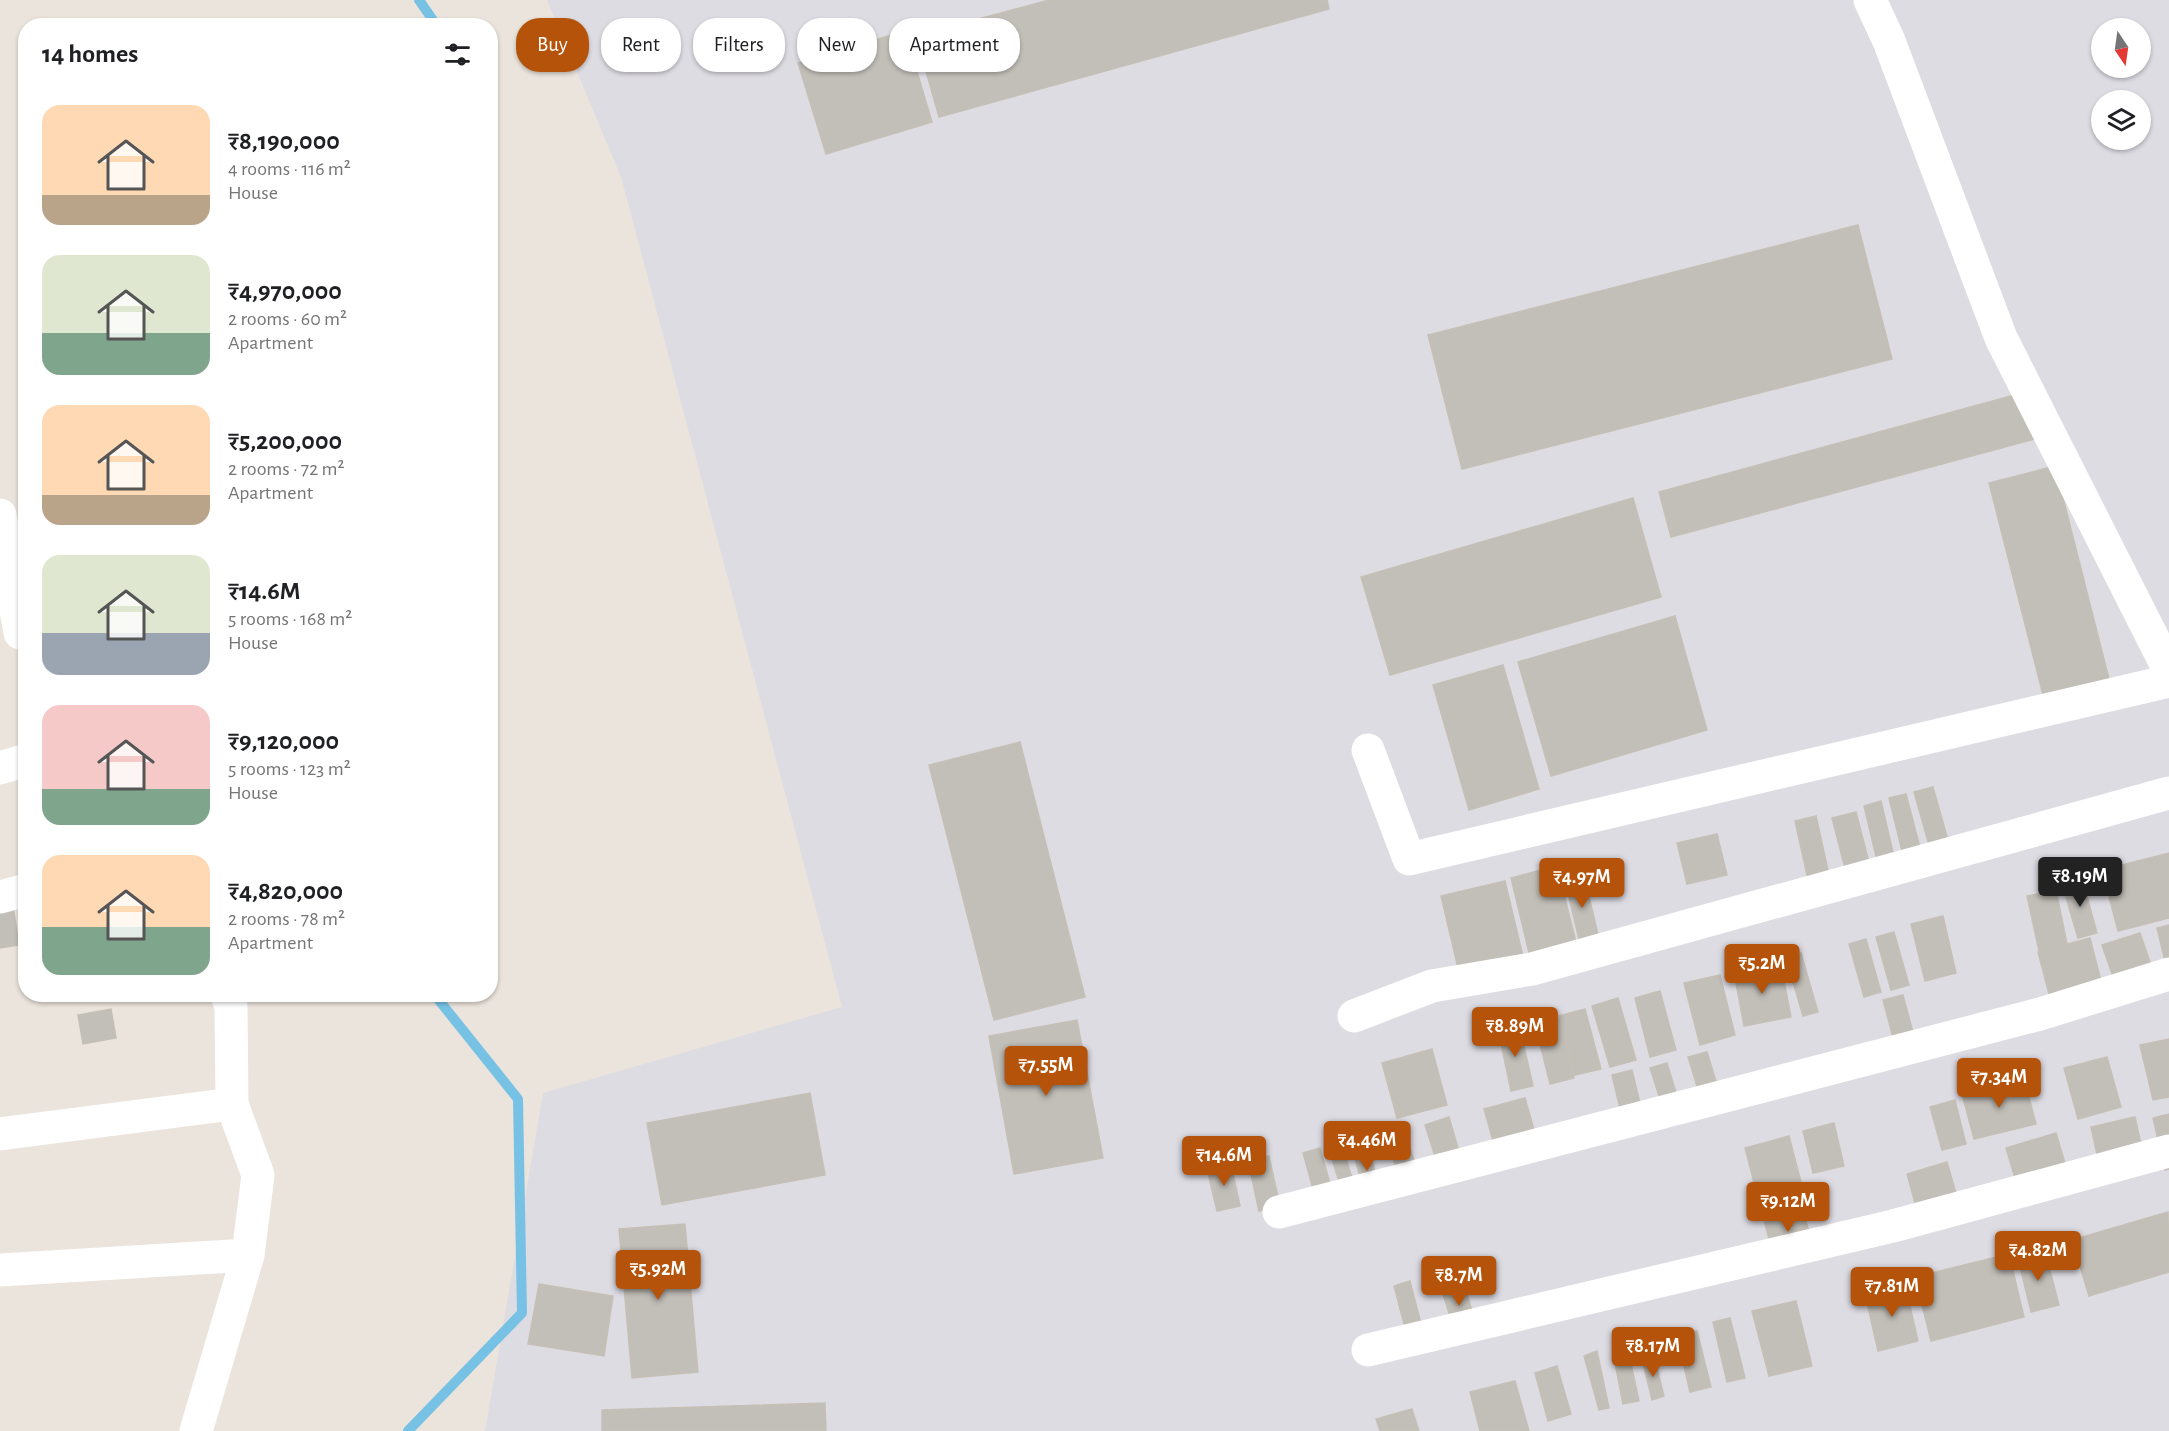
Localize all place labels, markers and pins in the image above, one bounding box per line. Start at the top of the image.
pin: ₹8.19M [2031,857,2129,908]
pin: ₹4.97M [1533,858,1631,909]
pin: ₹5.2M [1720,944,1804,995]
pin: ₹8.89M [1466,1007,1564,1058]
pin: ₹7.55M [997,1046,1095,1097]
pin: ₹7.34M [1950,1058,2048,1109]
pin: ₹4.46M [1318,1121,1416,1172]
pin: ₹14.6M [1175,1136,1273,1187]
pin: ₹9.12M [1739,1182,1837,1233]
pin: ₹4.82M [1989,1231,2087,1282]
pin: ₹5.92M [609,1250,707,1301]
pin: ₹8.7M [1417,1256,1501,1307]
pin: ₹7.81M [1843,1267,1941,1318]
pin: ₹8.17M [1604,1327,1702,1378]

